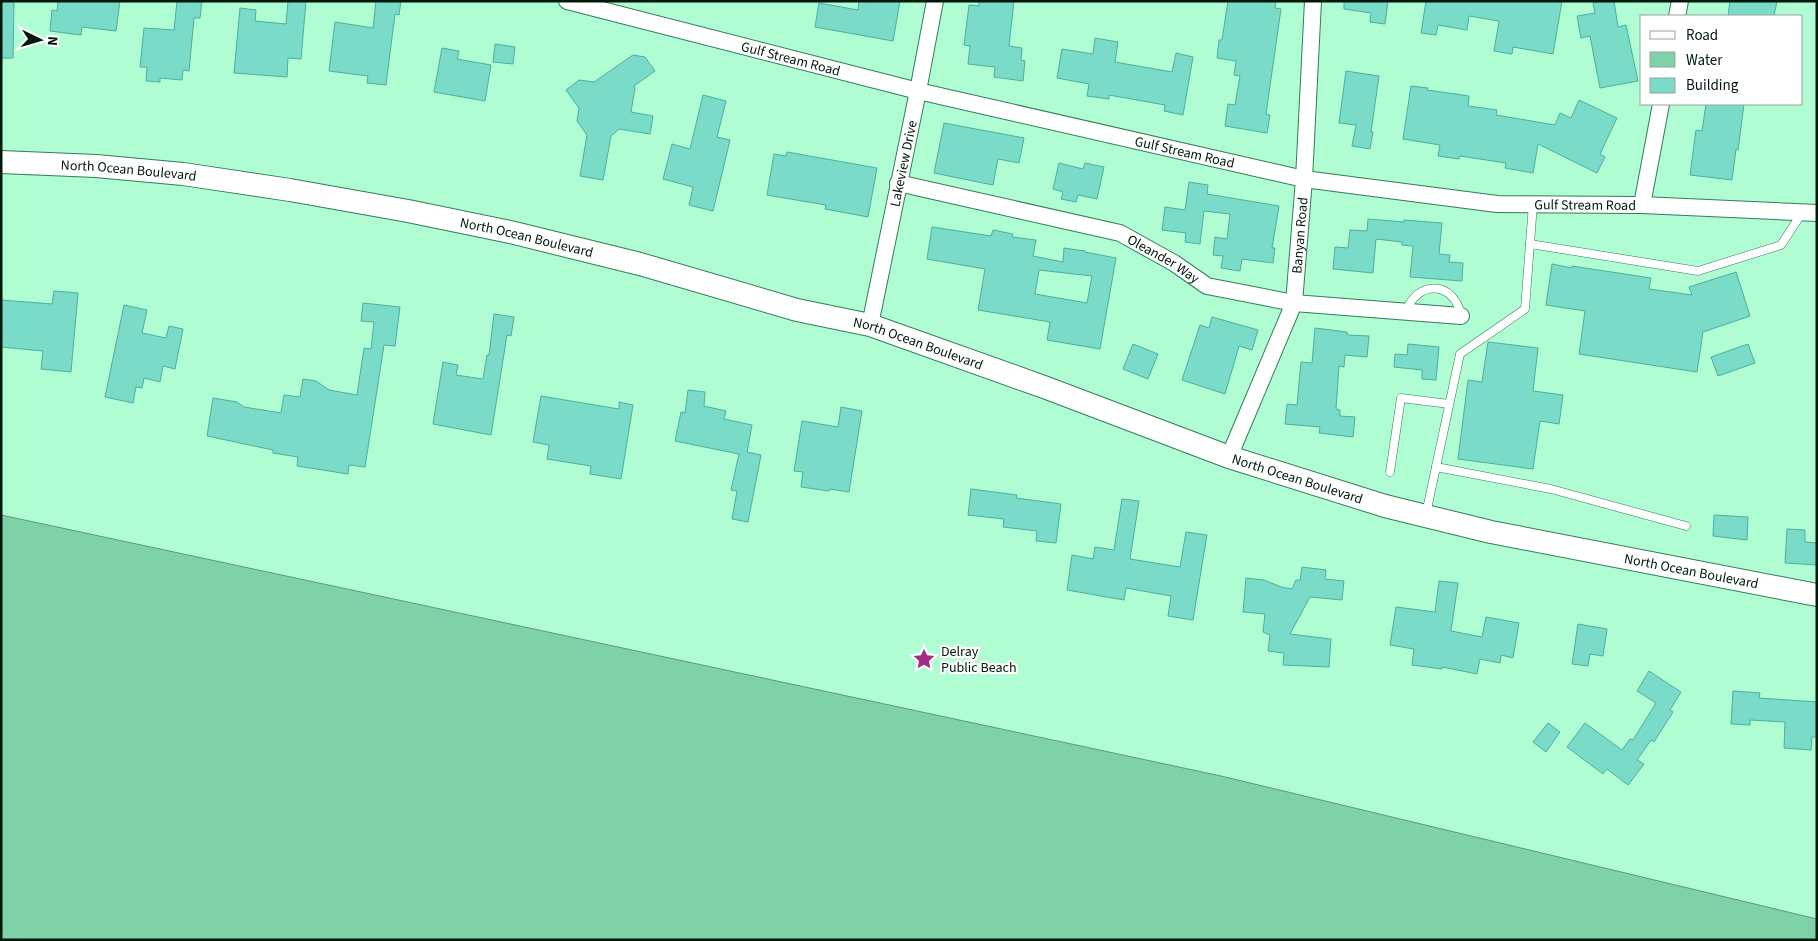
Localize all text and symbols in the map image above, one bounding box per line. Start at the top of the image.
north arrow [15,15,65,65]
legend [1640,15,1803,105]
text: Road [1686,25,1718,46]
text: N [42,36,62,47]
street label: Gulf Stream Road [739,37,842,82]
text: Water [1686,50,1723,71]
text: Building [1686,75,1739,96]
street label: Lakeview Drive [886,118,923,209]
street label: Gulf Stream Road [1133,132,1236,174]
street label: North Ocean Boulevard [60,156,198,187]
street label: Gulf Stream Road [1534,195,1636,216]
street label: Banyan Road [1287,196,1314,275]
street label: North Ocean Boulevard [458,213,595,263]
street label: Oleander Way [1123,230,1204,289]
street label: North Ocean Boulevard [851,313,986,375]
street label: North Ocean Boulevard [1229,450,1365,509]
street label: North Ocean Boulevard [1622,549,1760,594]
place label: Delray Public Beach [941,642,1017,678]
place icon: Delray Public Beach [911,646,937,672]

